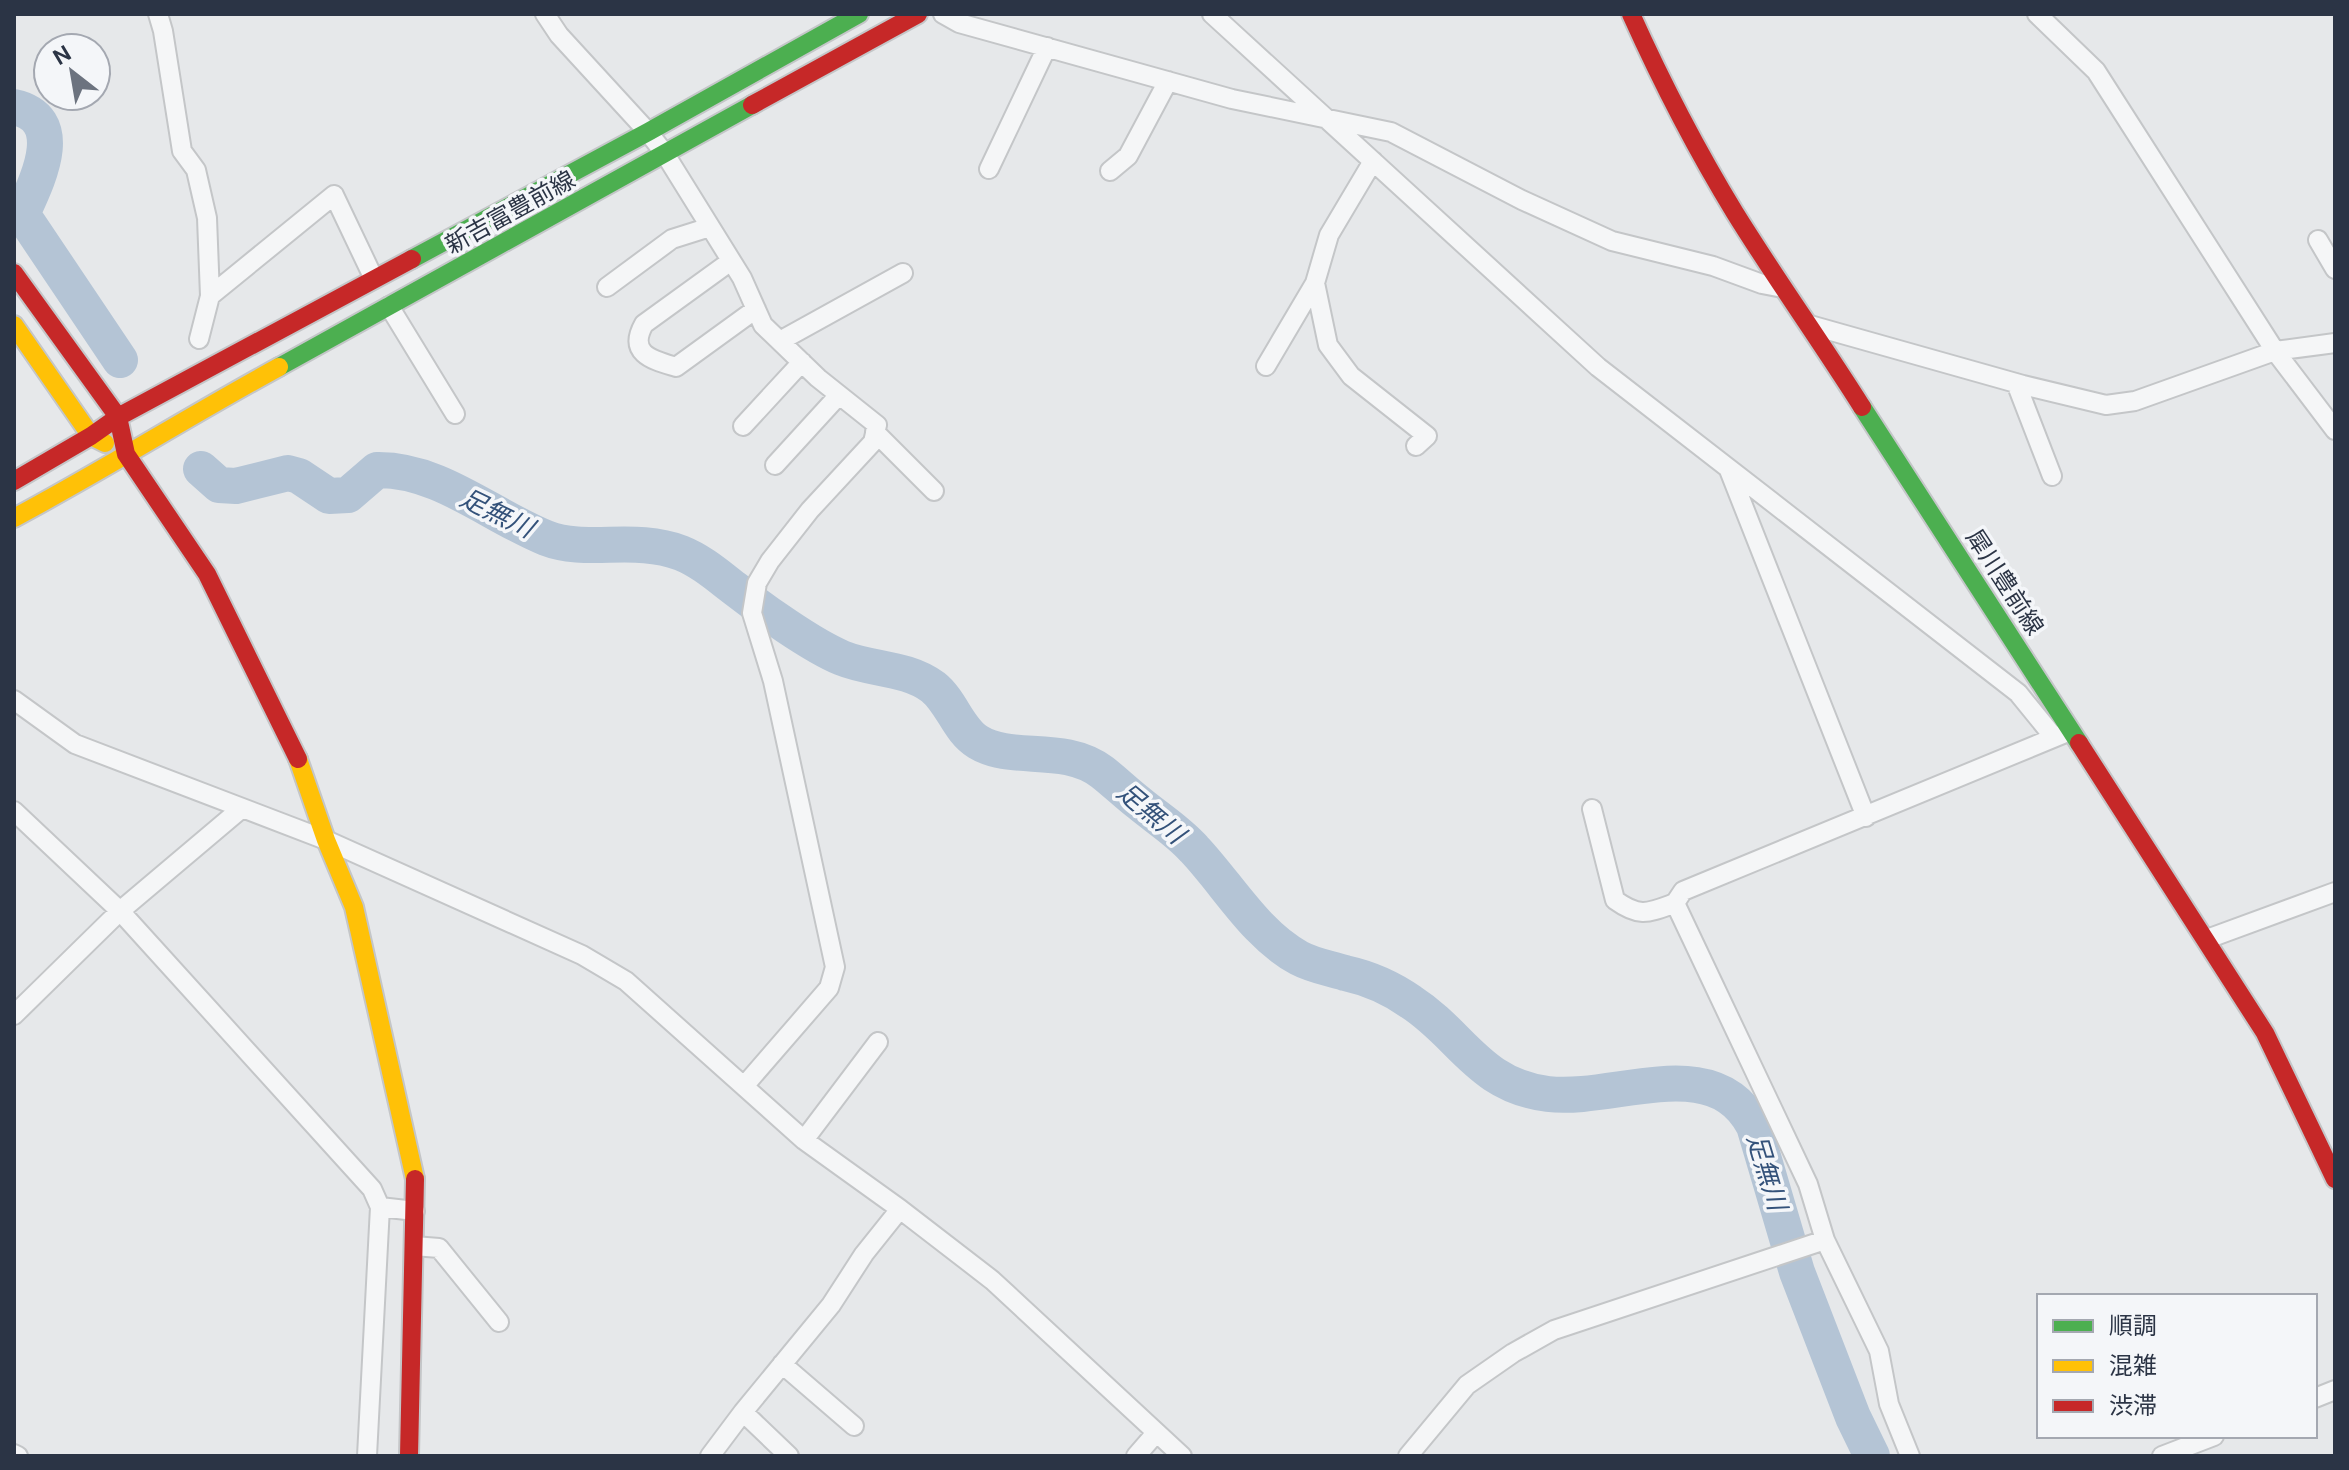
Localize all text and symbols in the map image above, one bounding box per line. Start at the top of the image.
north arrow [32,32,112,112]
text: N [48,39,76,72]
street label: 新吉富豊前線 [440,164,580,260]
water label: 足無川 [454,481,542,547]
street label: 犀川豊前線 [1959,523,2051,641]
water label: 足無川 [1110,775,1194,853]
water label: 足無川 [1739,1130,1796,1217]
legend [2037,1294,2317,1438]
text: 順調 [2109,1310,2157,1341]
text: 混雑 [2109,1350,2157,1381]
text: 渋滞 [2109,1390,2157,1421]

